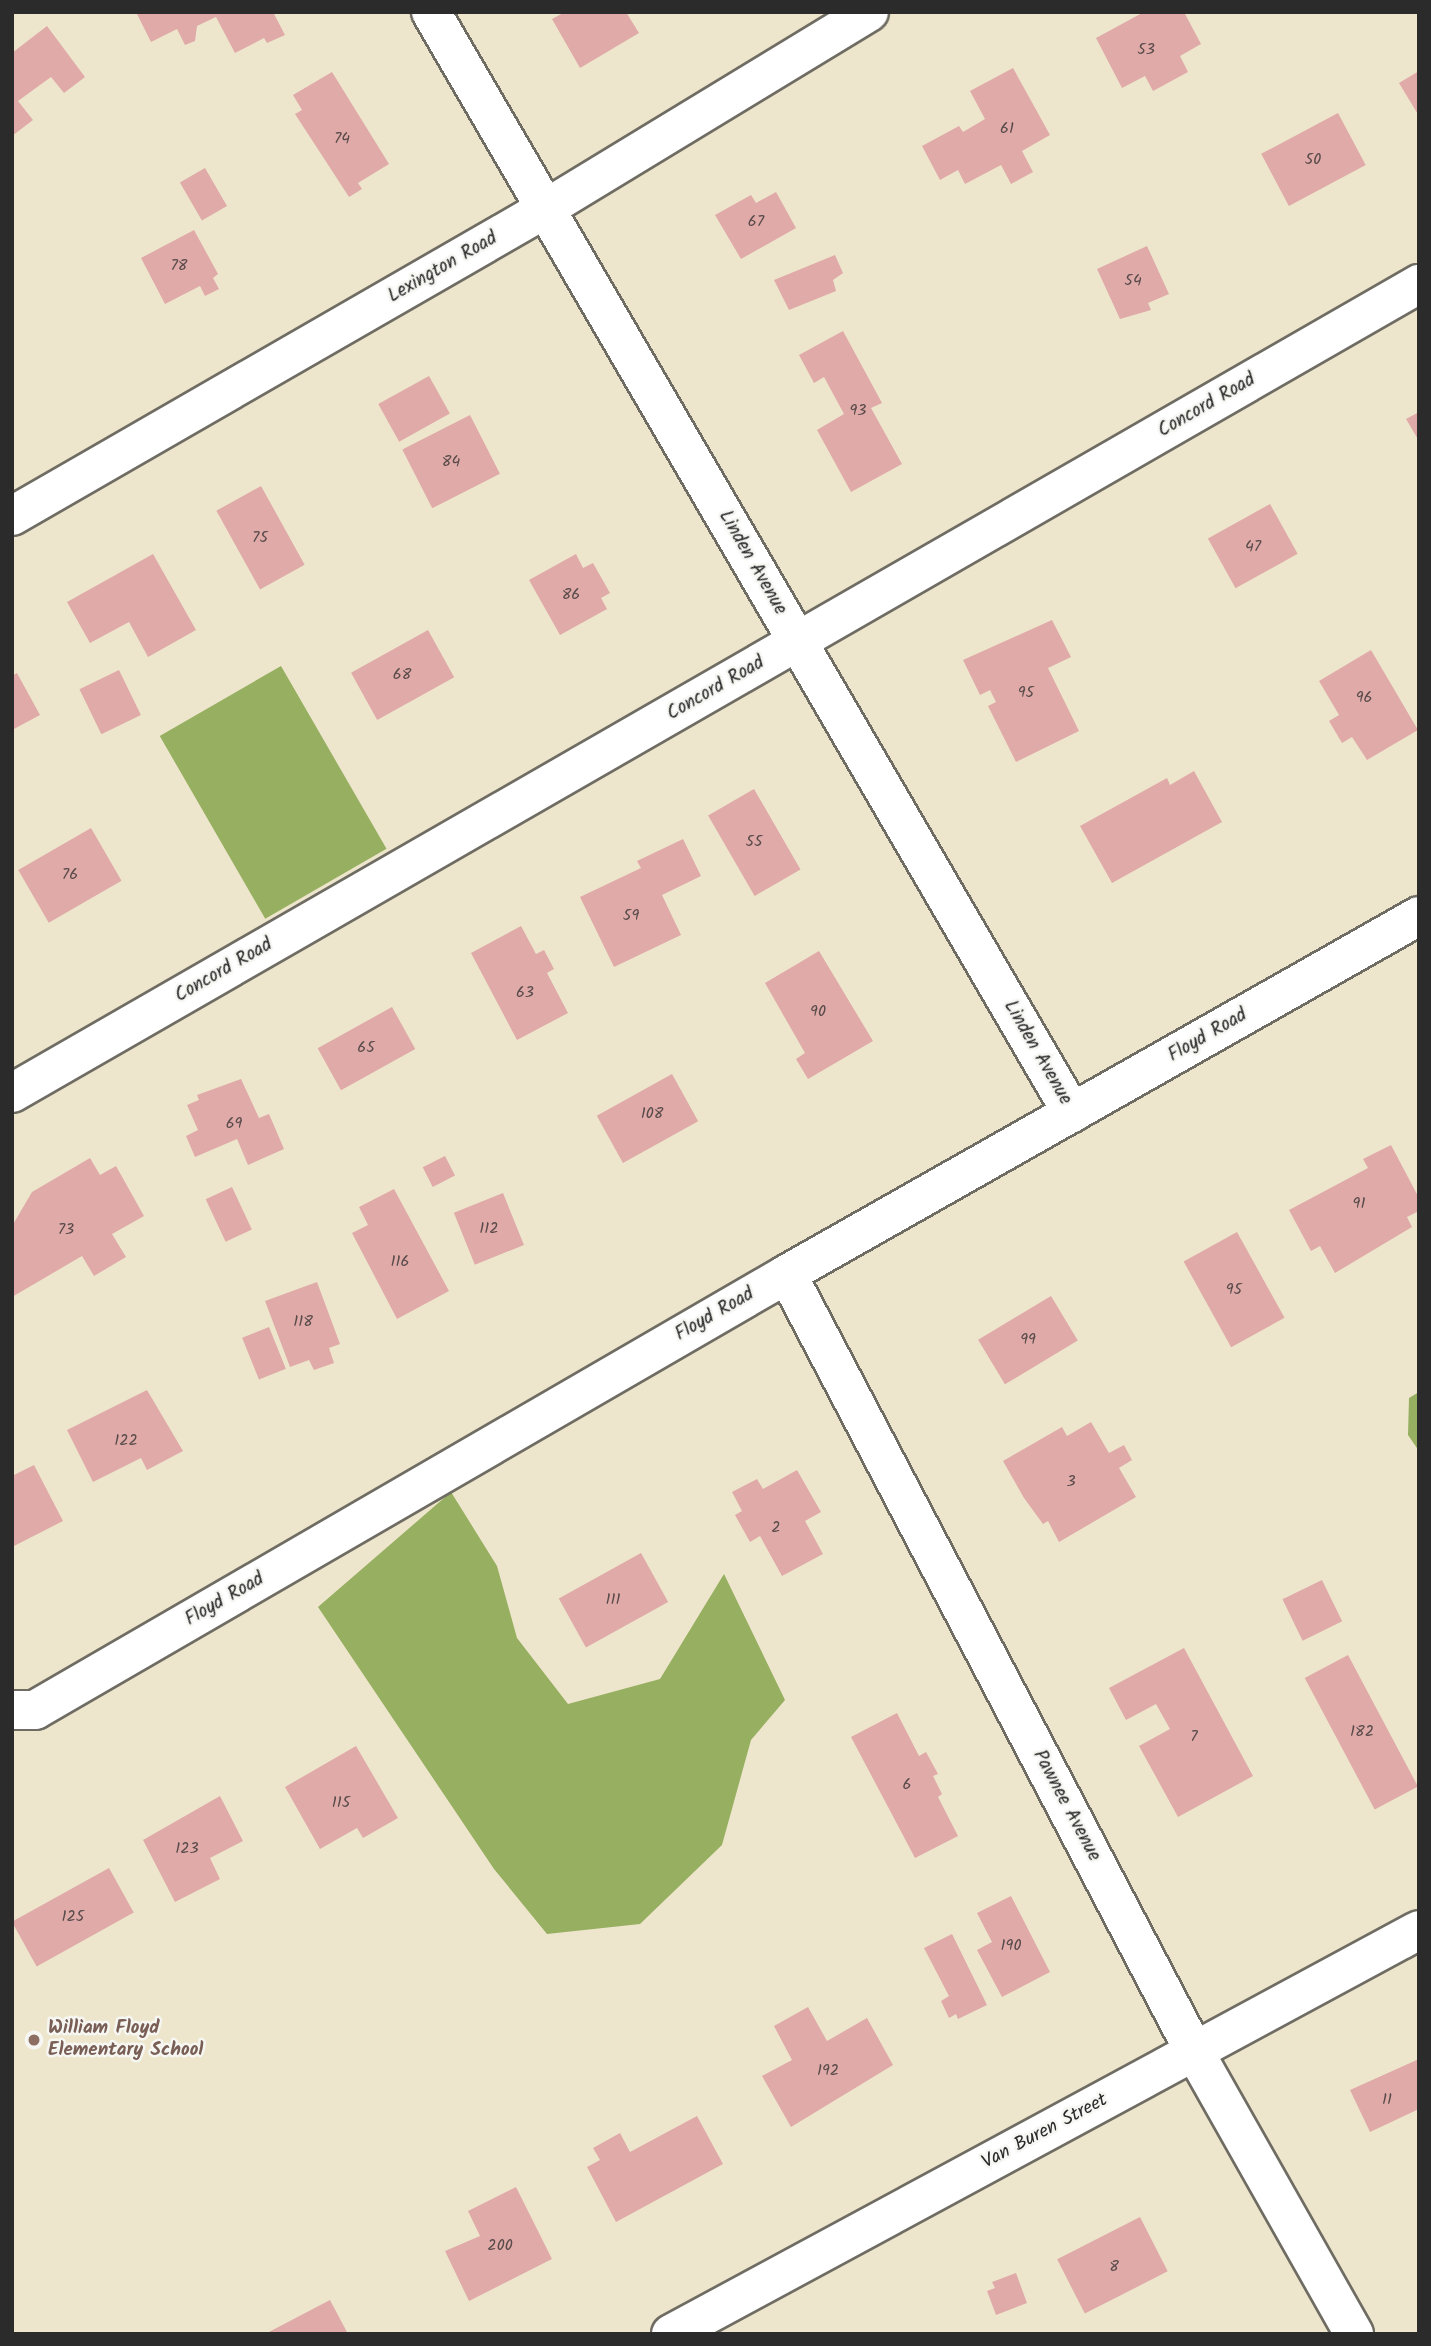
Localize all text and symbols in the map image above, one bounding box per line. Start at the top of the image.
house number: 53 [1137,40,1155,60]
house number: 61 [1000,119,1014,139]
house number: 74 [334,129,350,149]
house number: 50 [1305,150,1321,170]
house number: 67 [748,212,764,232]
street label: Lexington Road [384,227,502,309]
house number: 78 [170,256,188,276]
house number: 54 [1124,271,1142,291]
street label: Concord Road [1154,369,1260,443]
house number: 93 [850,401,866,421]
house number: 84 [442,452,460,472]
street label: Linden Avenue [713,507,791,619]
house number: 75 [252,528,268,548]
house number: 47 [1245,537,1261,557]
house number: 86 [562,585,580,605]
street label: Concord Road [663,652,769,726]
house number: 68 [393,665,411,685]
house number: 95 [1018,683,1034,703]
house number: 96 [1356,688,1372,708]
house number: 55 [745,832,763,852]
house number: 76 [62,865,78,885]
house number: 59 [623,906,639,926]
street label: Concord Road [171,934,277,1008]
house number: 63 [516,983,534,1003]
street label: Linden Avenue [998,997,1076,1109]
house number: 90 [810,1002,826,1022]
street label: Floyd Road [1164,1004,1252,1068]
house number: 65 [357,1038,375,1058]
house number: 108 [641,1104,663,1124]
house number: 69 [226,1114,242,1134]
house number: 91 [1353,1194,1365,1214]
house number: 112 [479,1219,499,1239]
house number: 73 [58,1220,74,1240]
house number: 116 [391,1252,409,1272]
house number: 95 [1226,1280,1242,1300]
street label: Floyd Road [671,1283,759,1347]
house number: 118 [293,1312,313,1332]
house number: 99 [1020,1330,1036,1350]
house number: 122 [114,1431,138,1451]
house number: 3 [1066,1472,1076,1492]
house number: 2 [771,1518,781,1538]
street label: Floyd Road [181,1568,269,1632]
house number: 111 [605,1590,621,1610]
house number: 182 [1350,1722,1374,1742]
house number: 7 [1190,1727,1198,1747]
street label: Pawnee Avenue [1027,1746,1105,1866]
house number: 6 [903,1775,911,1795]
house number: 115 [332,1793,350,1813]
house number: 123 [175,1839,199,1859]
house number: 125 [62,1907,84,1927]
house number: 190 [1001,1936,1021,1956]
place label: William Floyd Elementary School [48,2018,203,2062]
marker: William Floyd Elementary School [26,2032,42,2048]
house number: 192 [817,2061,839,2081]
street label: Van Buren Street [978,2089,1112,2175]
house number: 11 [1382,2090,1392,2110]
house number: 200 [487,2236,513,2256]
house number: 8 [1109,2257,1119,2277]

